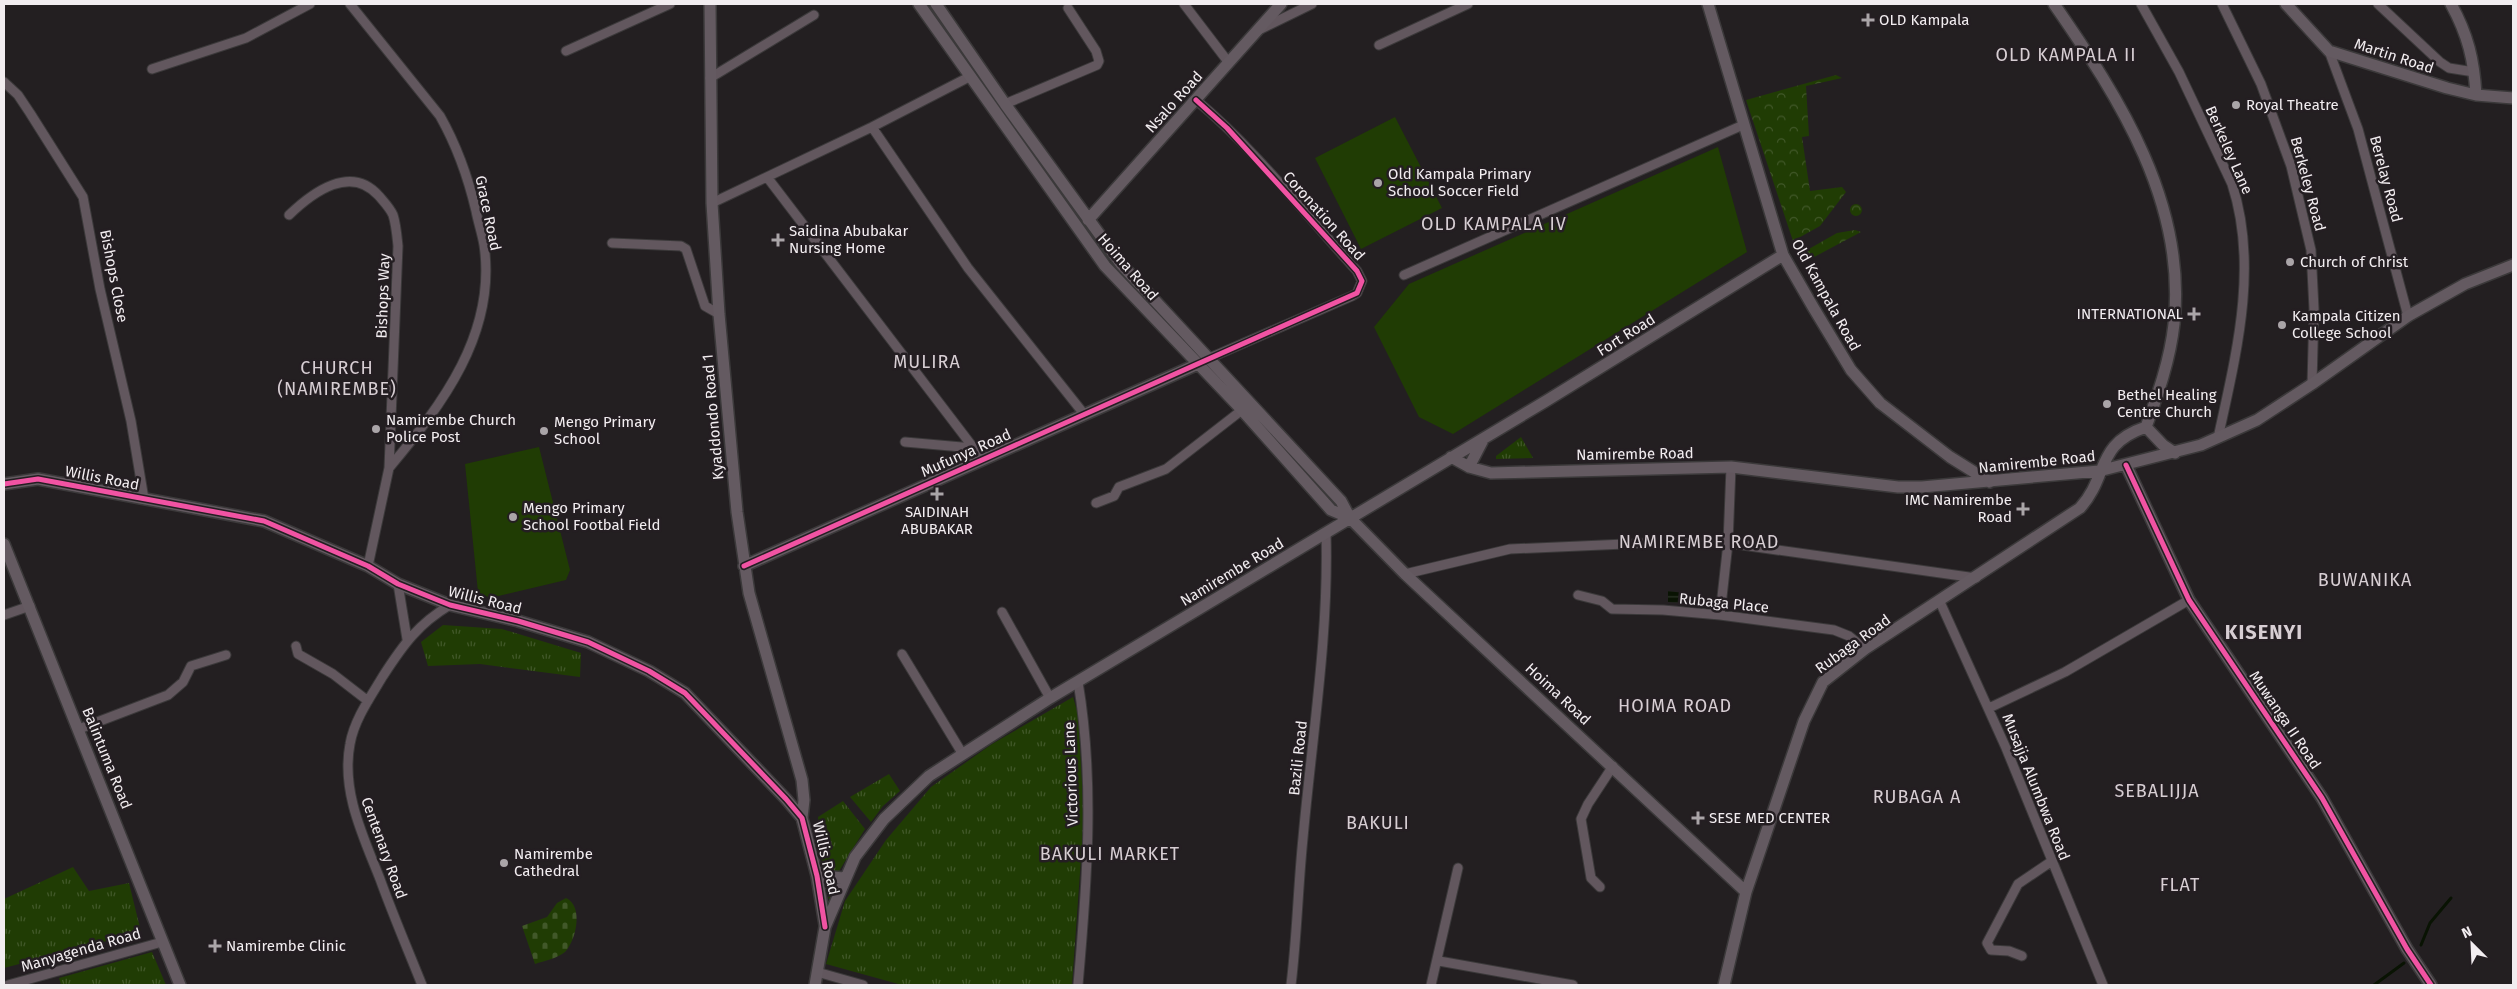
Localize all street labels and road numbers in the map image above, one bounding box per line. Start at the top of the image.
street label: Martin Road [2352,35,2436,77]
street label: Nsalo Road [1142,67,1206,137]
street label: Berkeley Lane [2201,103,2257,197]
street label: Berelay Road [2366,134,2406,224]
street label: Berkeley Road [2287,135,2329,233]
street label: Coronation Road [1279,168,1369,264]
street label: Grace Road [471,174,505,252]
street label: Bishops Close [96,228,132,324]
street label: Hoima Road [1094,230,1162,304]
street label: Old Kampala Road [1788,236,1864,354]
street label: Bishops Way [373,253,394,339]
street label: Fort Road [1594,310,1658,360]
street label: Kyaddondo Road 1 [699,353,727,481]
street label: Mufunya Road [918,425,1014,481]
street label: Namirembe Road [1576,444,1694,464]
street label: Namirembe Road [1978,447,2096,477]
street label: Willis Road [63,462,141,494]
street label: Namirembe Road [1177,534,1287,610]
street label: Willis Road [446,582,524,618]
street label: Rubaga Place [1678,589,1770,617]
street label: Rubaga Road [1812,611,1894,677]
street label: Hoima Road [1522,659,1594,729]
street label: Muwanga II Road [2245,667,2325,773]
street label: Balintuma Road [78,704,136,812]
street label: Musajja Alumbwa Road [1998,711,2074,863]
street label: Bazili Road [1285,720,1311,796]
street label: Victorious Lane [1060,721,1082,827]
street label: Centenary Road [357,795,411,901]
street label: Willis Road [809,819,843,897]
street label: Manyagenda Road [19,924,143,976]

